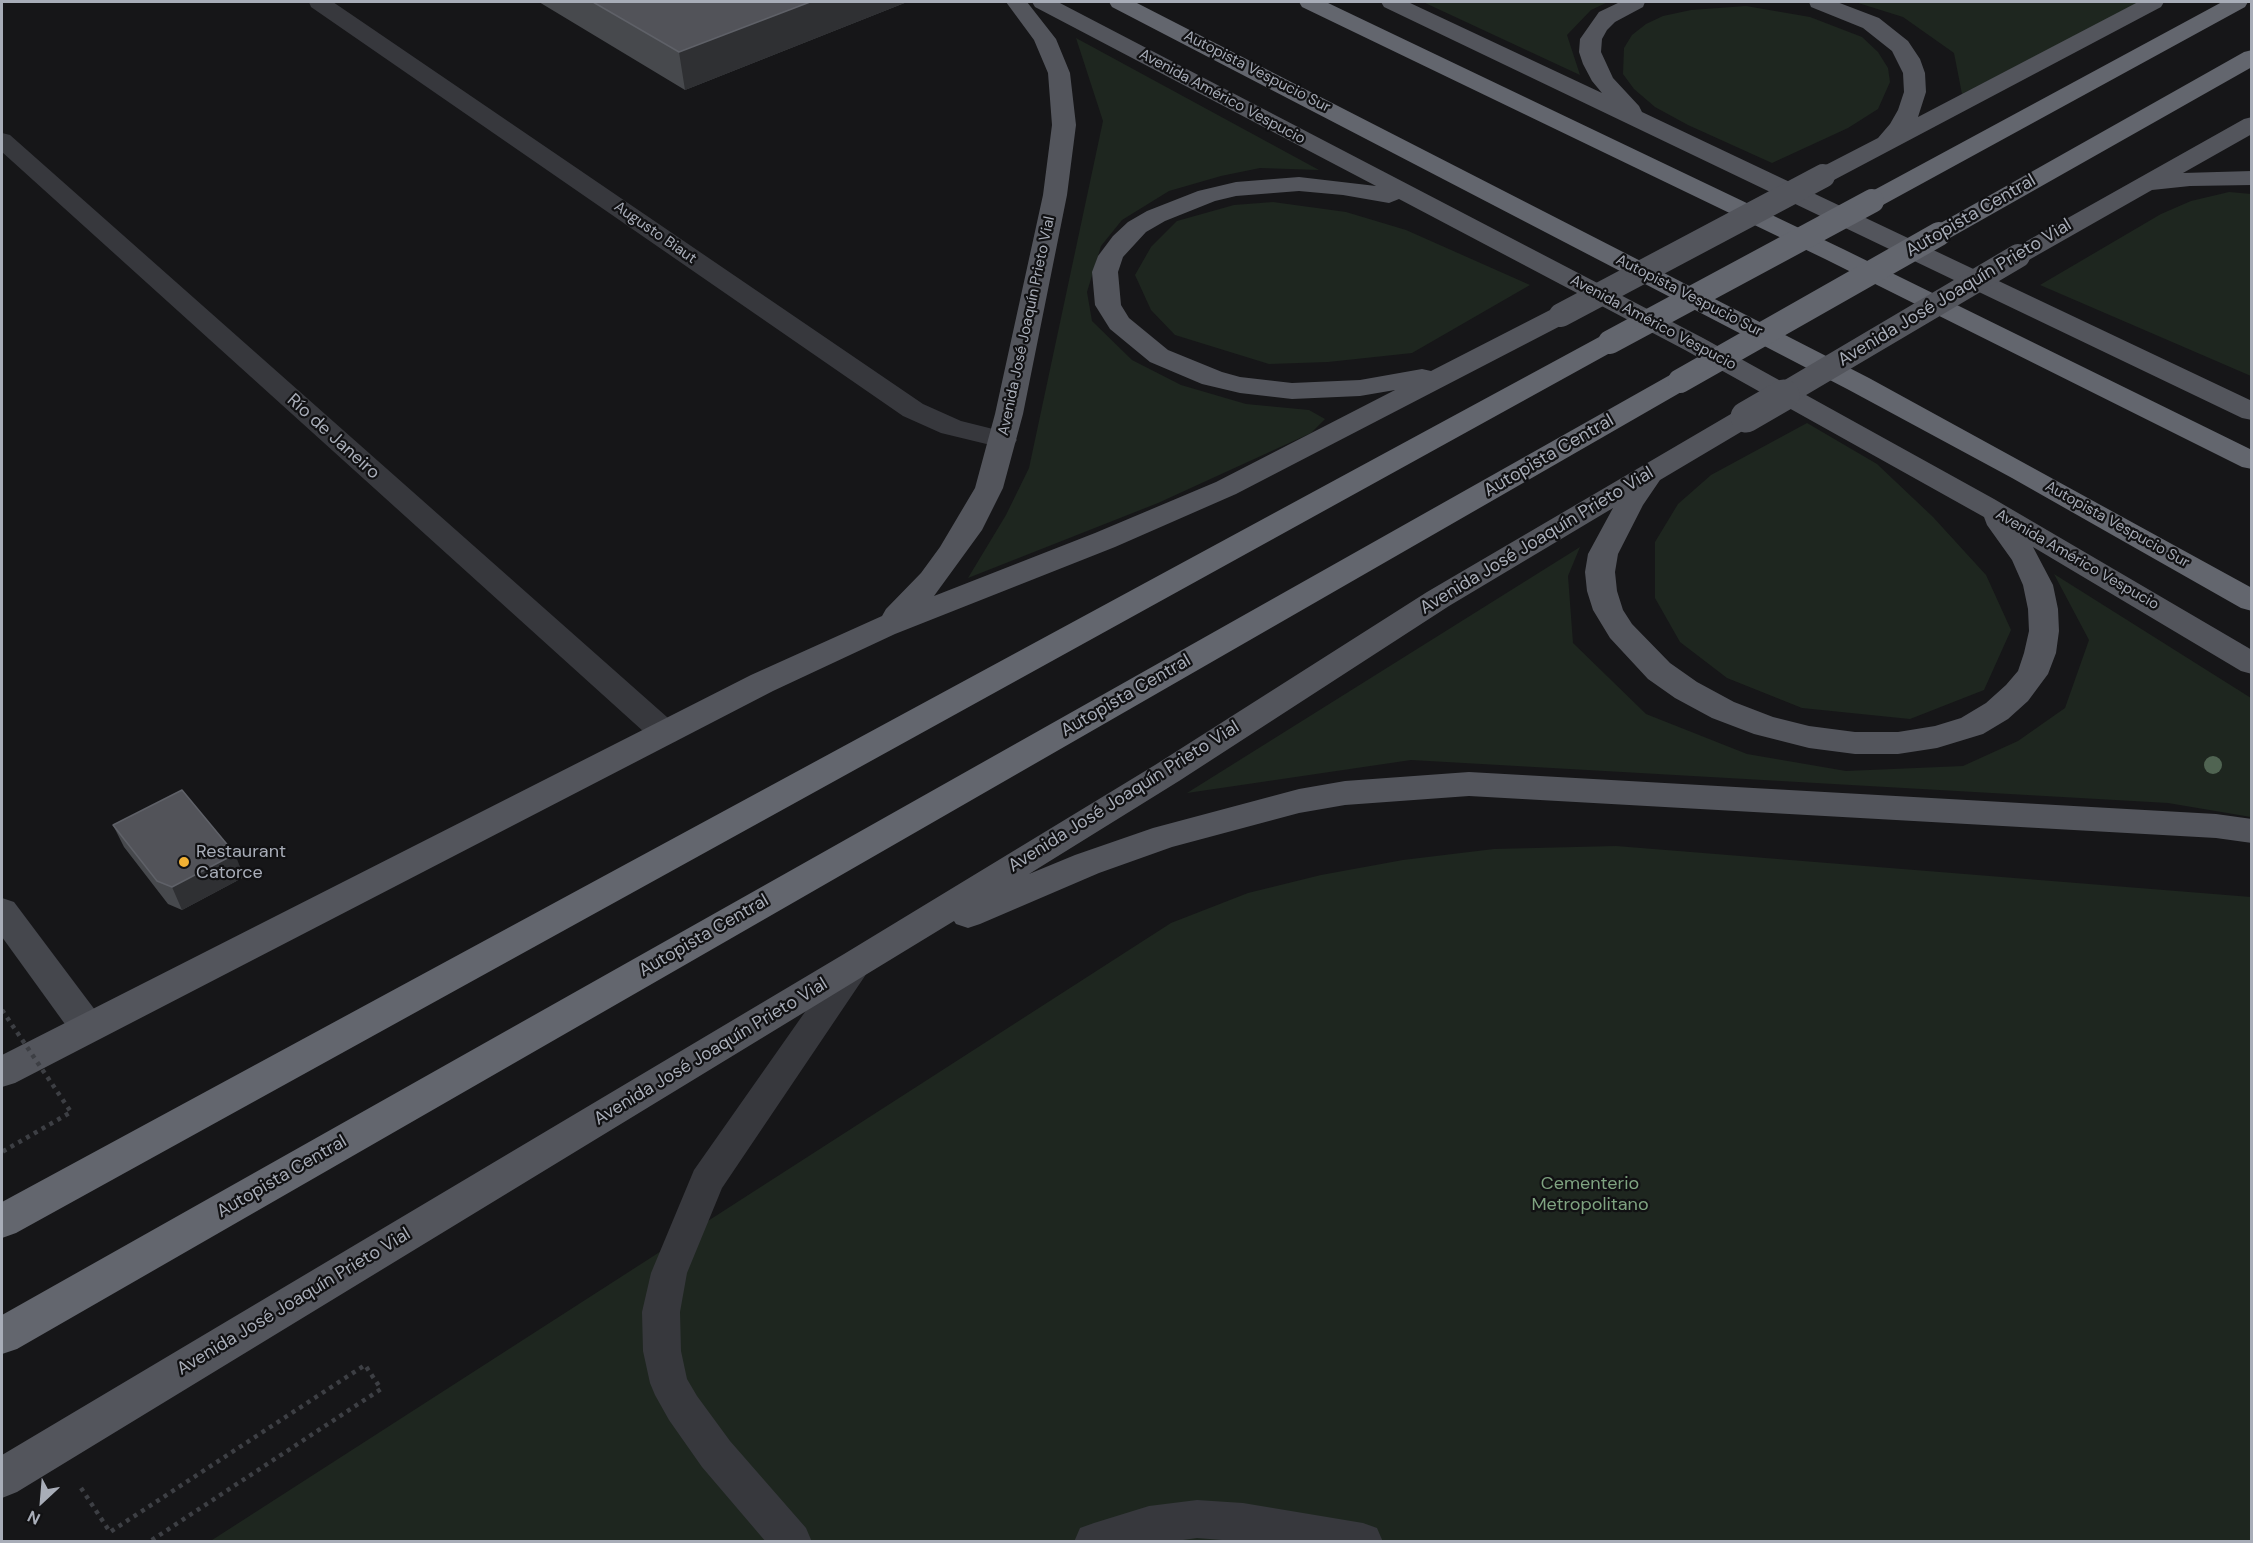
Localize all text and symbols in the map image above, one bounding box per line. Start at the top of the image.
street label: Autopista Vespucio Sur [1181,27,1333,117]
street label: Avenida Américo Vespucio [1136,45,1308,149]
street label: Autopista Central [1902,170,2040,262]
street label: Augusto Biaut [610,198,700,268]
street label: Avenida José Joaquín Prieto Vial [995,215,1059,437]
street label: Avenida José Joaquín Prieto Vial [1834,215,2076,371]
street label: Autopista Vespucio Sur [1613,251,1765,341]
street label: Avenida Américo Vespucio [1567,271,1739,375]
street label: Río de Janeiro [282,390,384,484]
street label: Autopista Central [1480,410,1618,502]
street label: Avenida José Joaquín Prieto Vial [1416,463,1658,619]
street label: Autopista Vespucio Sur [2042,478,2192,572]
street label: Avenida Américo Vespucio [1992,506,2162,614]
street label: Autopista Central [1057,650,1195,742]
street label: Avenida José Joaquín Prieto Vial [1004,717,1244,877]
place label: Restaurant Catorce [196,841,286,884]
marker: Restaurant Catorce [177,855,191,869]
street label: Autopista Central [635,890,773,982]
street label: Avenida José Joaquín Prieto Vial [590,974,832,1130]
street label: Autopista Central [213,1131,351,1223]
park label: Cementerio Metropolitano [1531,1173,1649,1216]
street label: Avenida José Joaquín Prieto Vial [173,1224,415,1380]
north arrow [12,1471,72,1531]
text: N [24,1506,44,1530]

